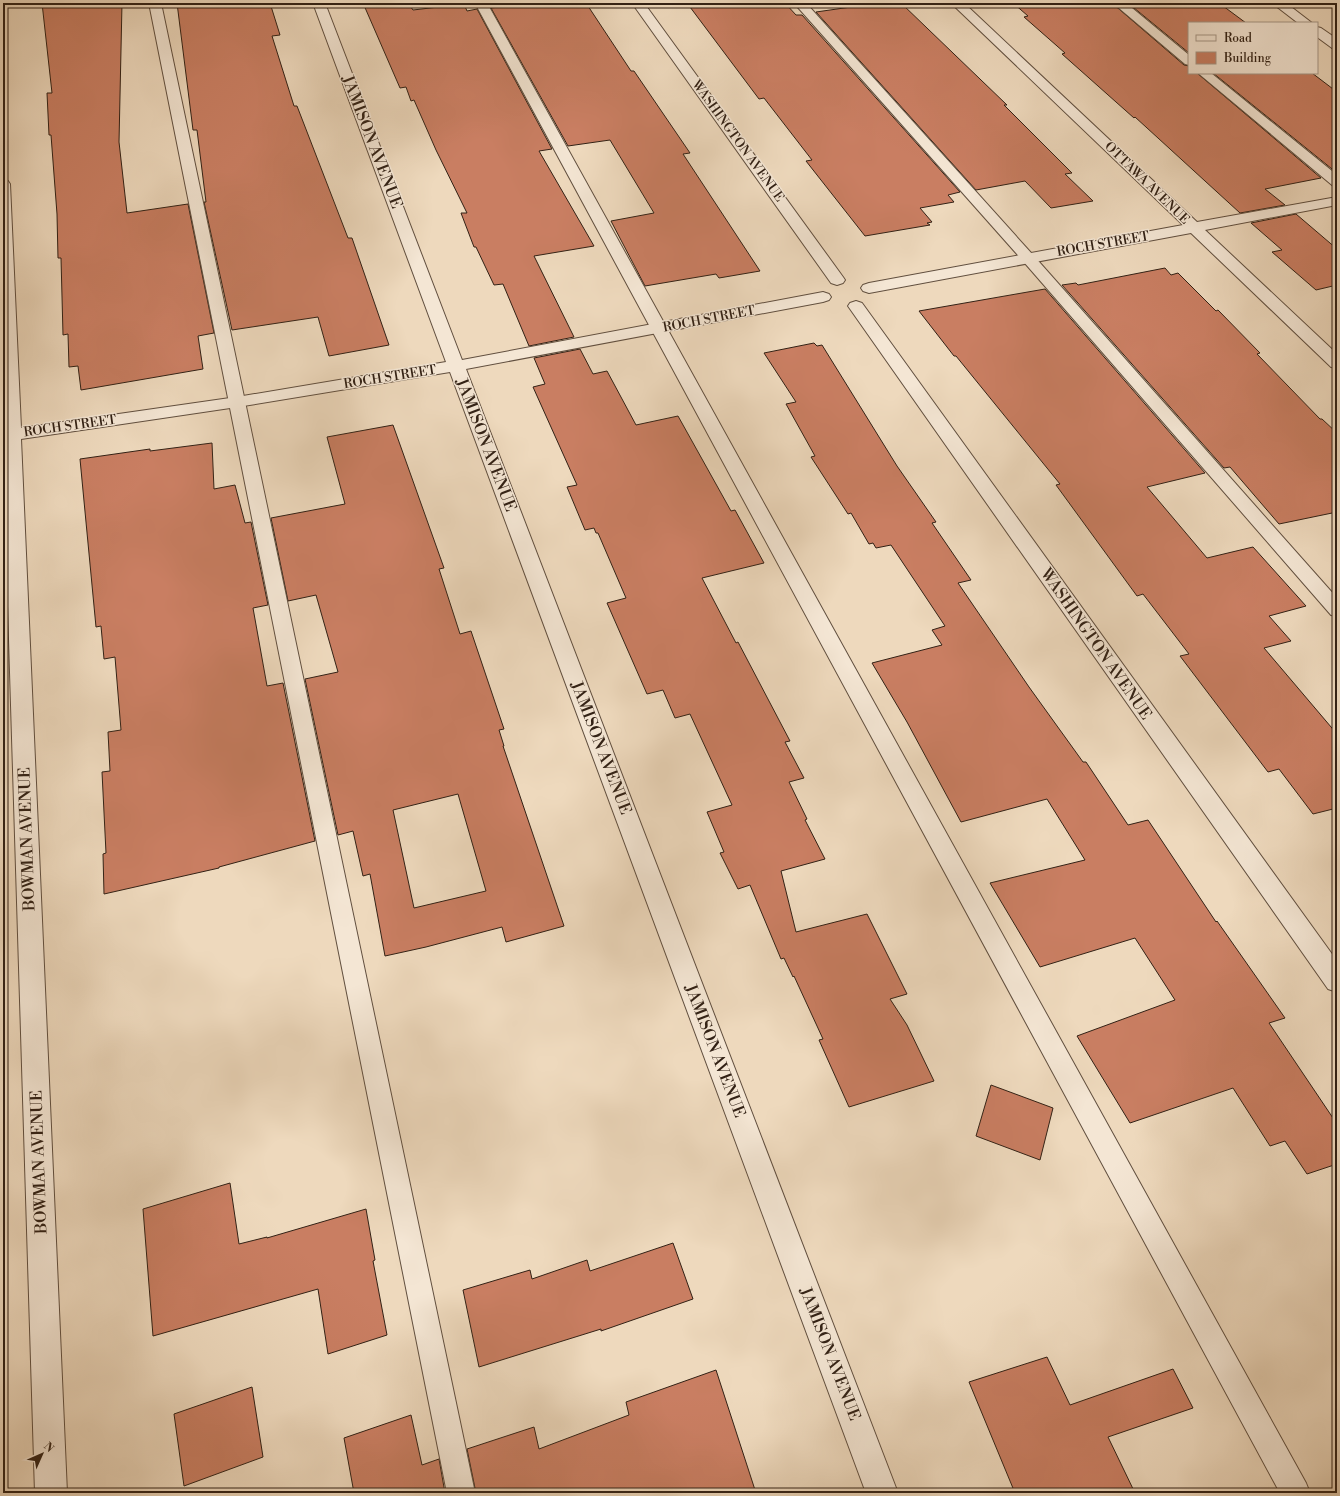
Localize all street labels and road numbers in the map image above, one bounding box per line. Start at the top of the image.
street label: JAMISON AVENUE [337,72,407,211]
street label: WASHINGTON AVENUE [688,76,788,205]
street label: OTTAWA AVENUE [1101,138,1193,228]
street label: ROCH STREET [1055,228,1151,260]
street label: ROCH STREET [662,302,756,336]
street label: ROCH STREET [342,362,438,392]
street label: JAMISON AVENUE [451,375,521,514]
street label: ROCH STREET [23,412,117,440]
street label: WASHINGTON AVENUE [1036,564,1156,724]
street label: JAMISON AVENUE [566,678,636,817]
street label: BOWMAN AVENUE [14,767,40,912]
street label: JAMISON AVENUE [680,981,750,1120]
street label: BOWMAN AVENUE [26,1090,52,1235]
street label: JAMISON AVENUE [795,1284,865,1423]

